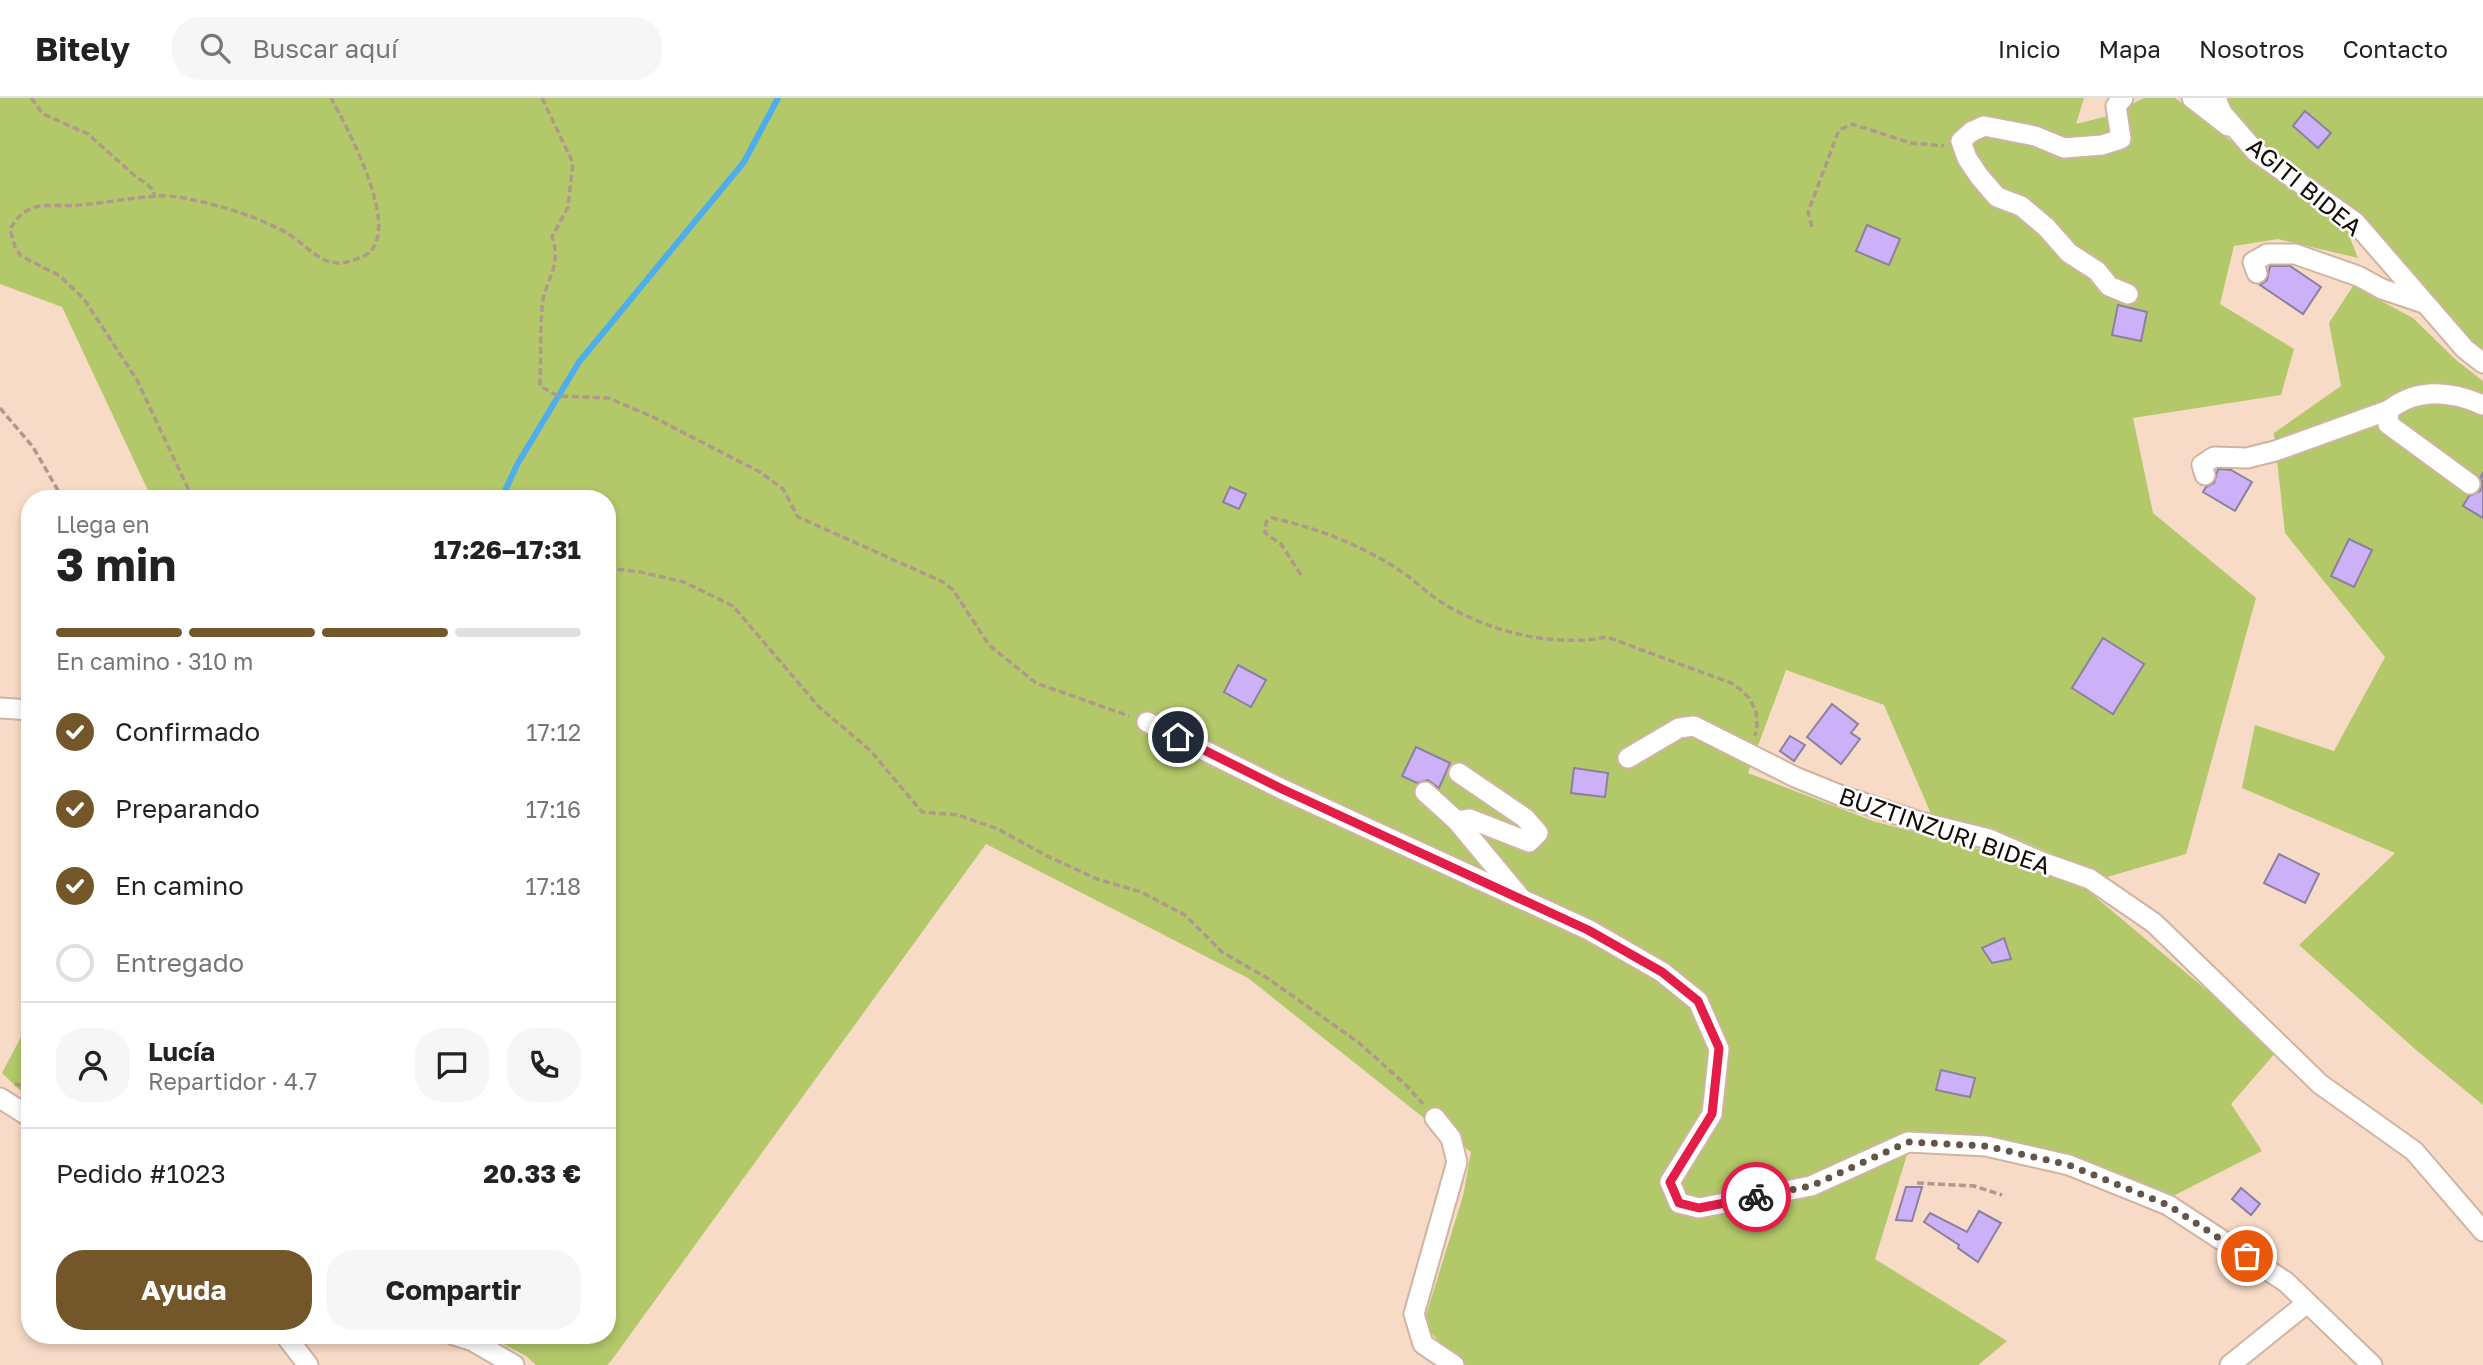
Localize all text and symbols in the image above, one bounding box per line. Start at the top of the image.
search box [172,17,662,80]
text: Bitely [35,29,130,68]
icon: search [196,29,234,67]
text: Buscar aquí [252,33,398,64]
text: Inicio [1998,34,2060,63]
text: Mapa [2098,34,2161,63]
text: Nosotros [2199,34,2305,63]
text: Contacto [2343,34,2448,63]
street label: AGITI BIDEA [2242,131,2368,241]
text: Llega en [56,510,150,538]
text: 17:26–17:31 [434,534,581,565]
text: 3 min [56,536,176,591]
text: En camino · 310 m [56,647,253,675]
pin [1148,707,1208,767]
icon: check [56,713,94,751]
text: Confirmado [115,716,260,747]
text: 17:12 [526,718,581,746]
icon: home [1159,718,1197,756]
street label: BUZTINZURI BIDEA [1836,780,2054,880]
icon: check [56,790,94,828]
text: Preparando [115,793,260,824]
text: 17:16 [526,795,581,823]
icon: check [56,867,94,905]
text: En camino [115,870,244,901]
text: 17:18 [526,872,581,900]
text: Entregado [115,947,244,978]
button: person [56,1028,130,1102]
button: chat [415,1028,489,1102]
button: phone [507,1028,581,1102]
text: Lucía [148,1036,215,1067]
text: Repartidor · 4.7 [148,1067,317,1095]
text: Pedido #1023 [56,1158,226,1189]
text: 20.33 € [483,1158,581,1189]
courier [1721,1162,1791,1232]
icon: bike [1737,1178,1775,1216]
pin [2217,1226,2277,1286]
icon: bag [2228,1237,2266,1275]
button: Ayuda [56,1250,312,1330]
button: Compartir [326,1250,581,1330]

